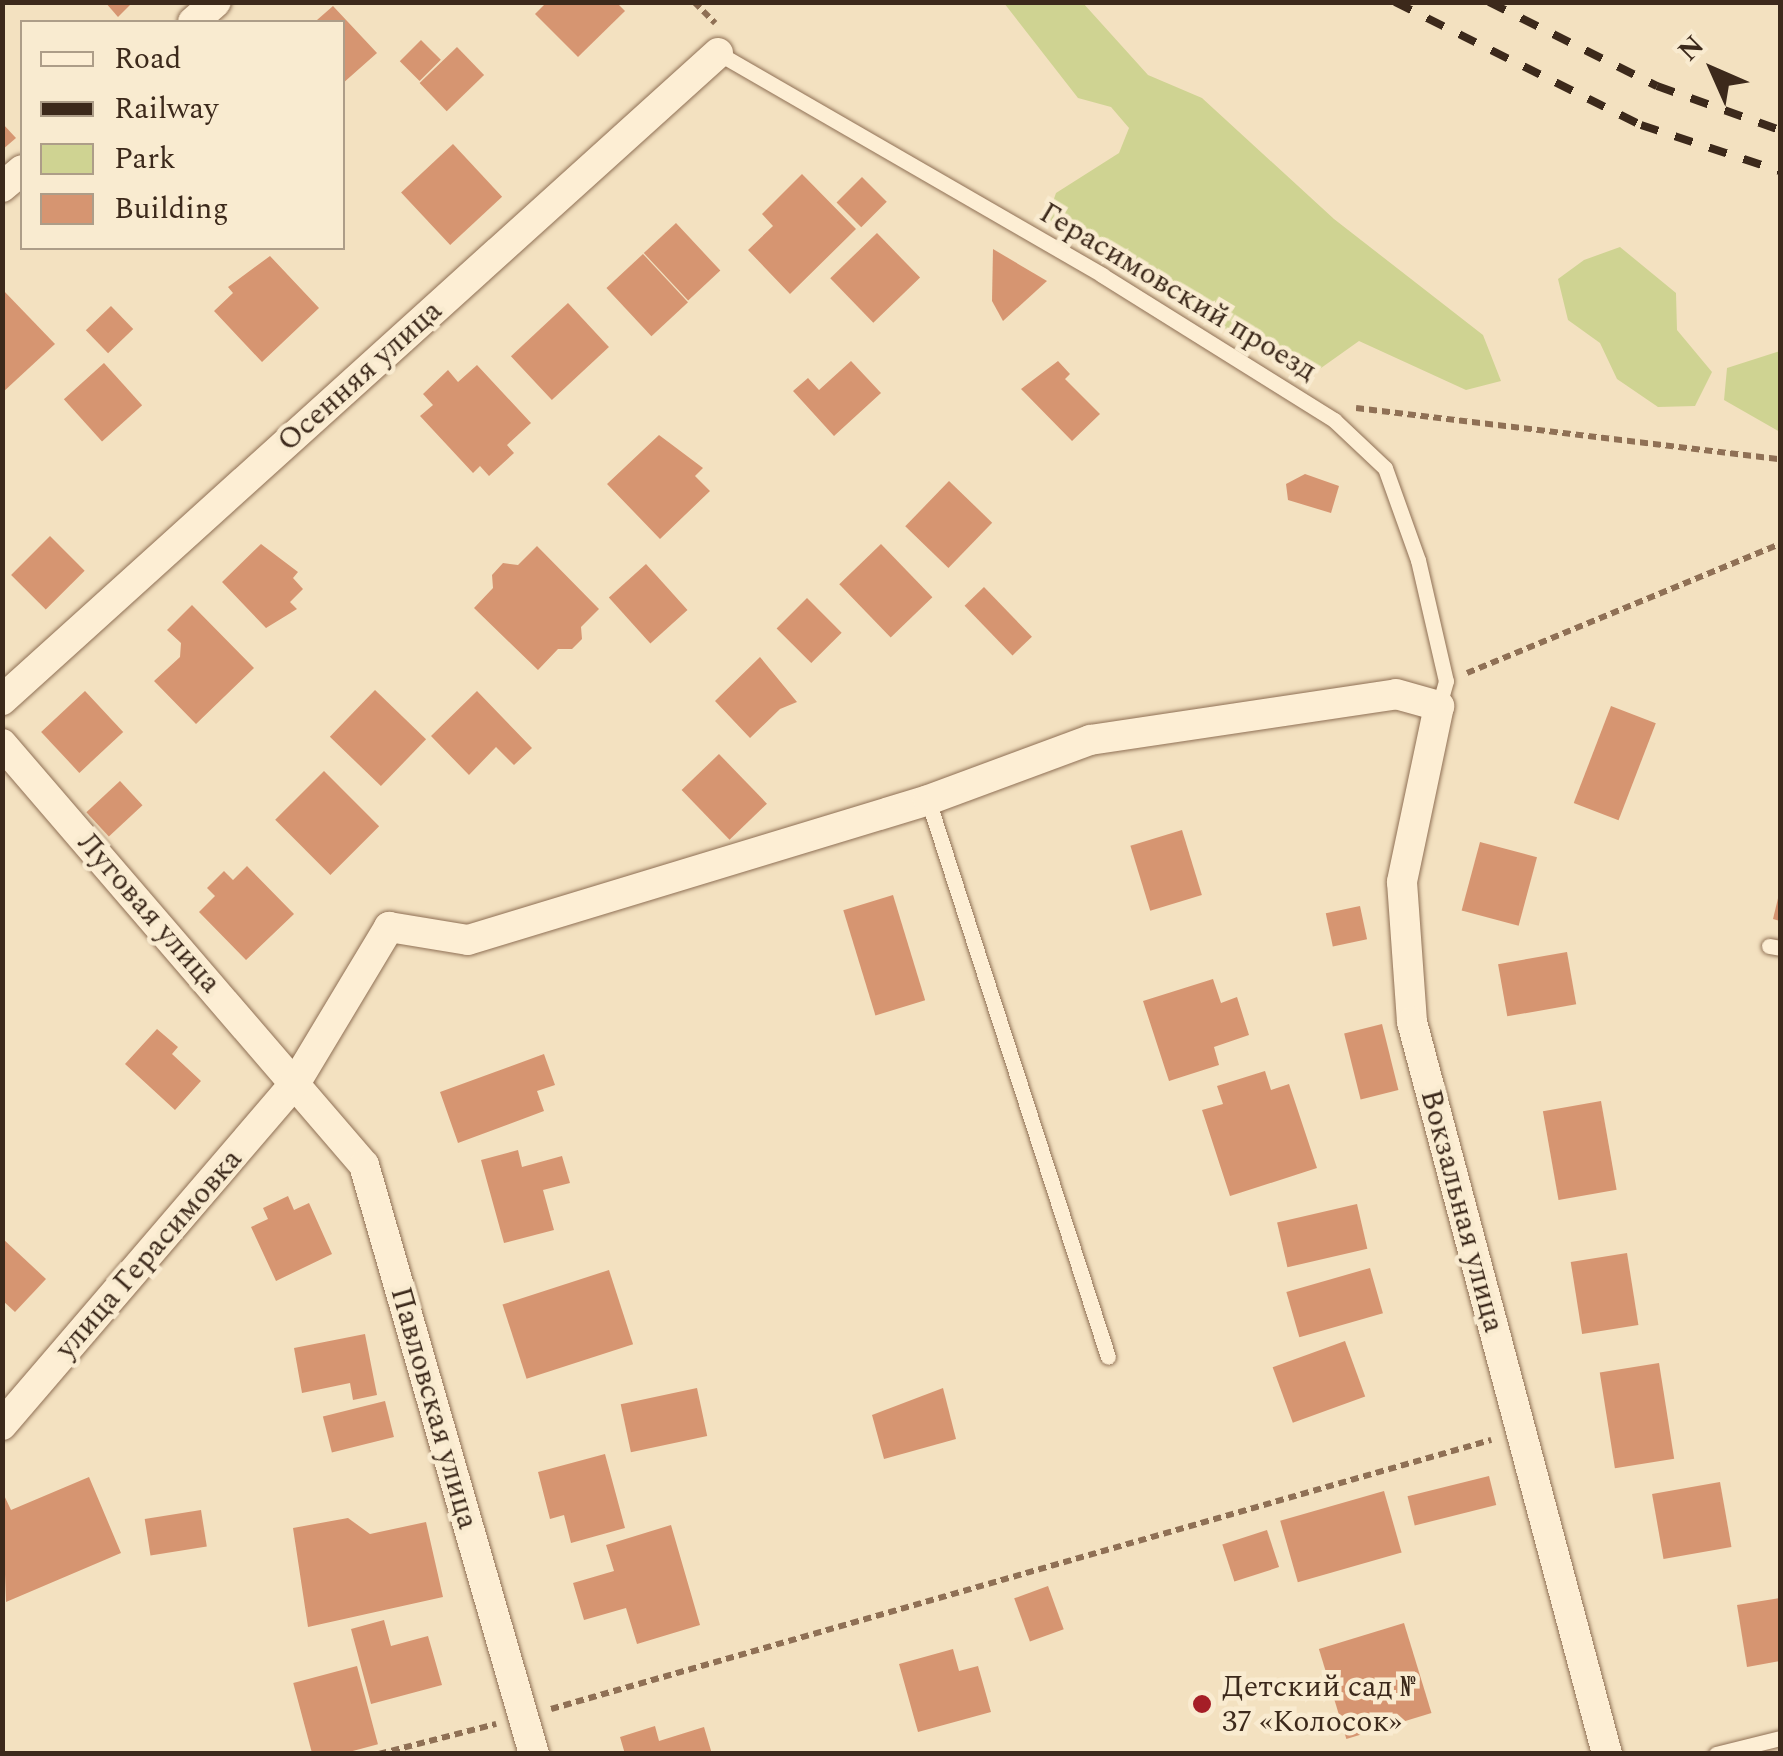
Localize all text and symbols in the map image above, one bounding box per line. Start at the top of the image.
legend [20,20,345,250]
north arrow [1663,20,1763,120]
text: N [1668,25,1715,72]
text: Road [114,36,182,82]
text: Railway [114,86,219,132]
text: Park [114,136,176,182]
text: Building [114,186,229,232]
street label: Герасимовский проезд [1033,195,1323,389]
street label: Осенняя улица [270,293,450,459]
street label: Луговая улица [70,825,228,1001]
street label: Вокзальная улица [1412,1086,1512,1336]
street label: улица Герасимовка [48,1142,250,1366]
street label: Павловская улица [382,1283,486,1533]
place label: Детский сад № 37 «Колосок» [1222,1669,1415,1740]
marker: Детский сад № 37 «Колосок» [1191,1693,1213,1715]

